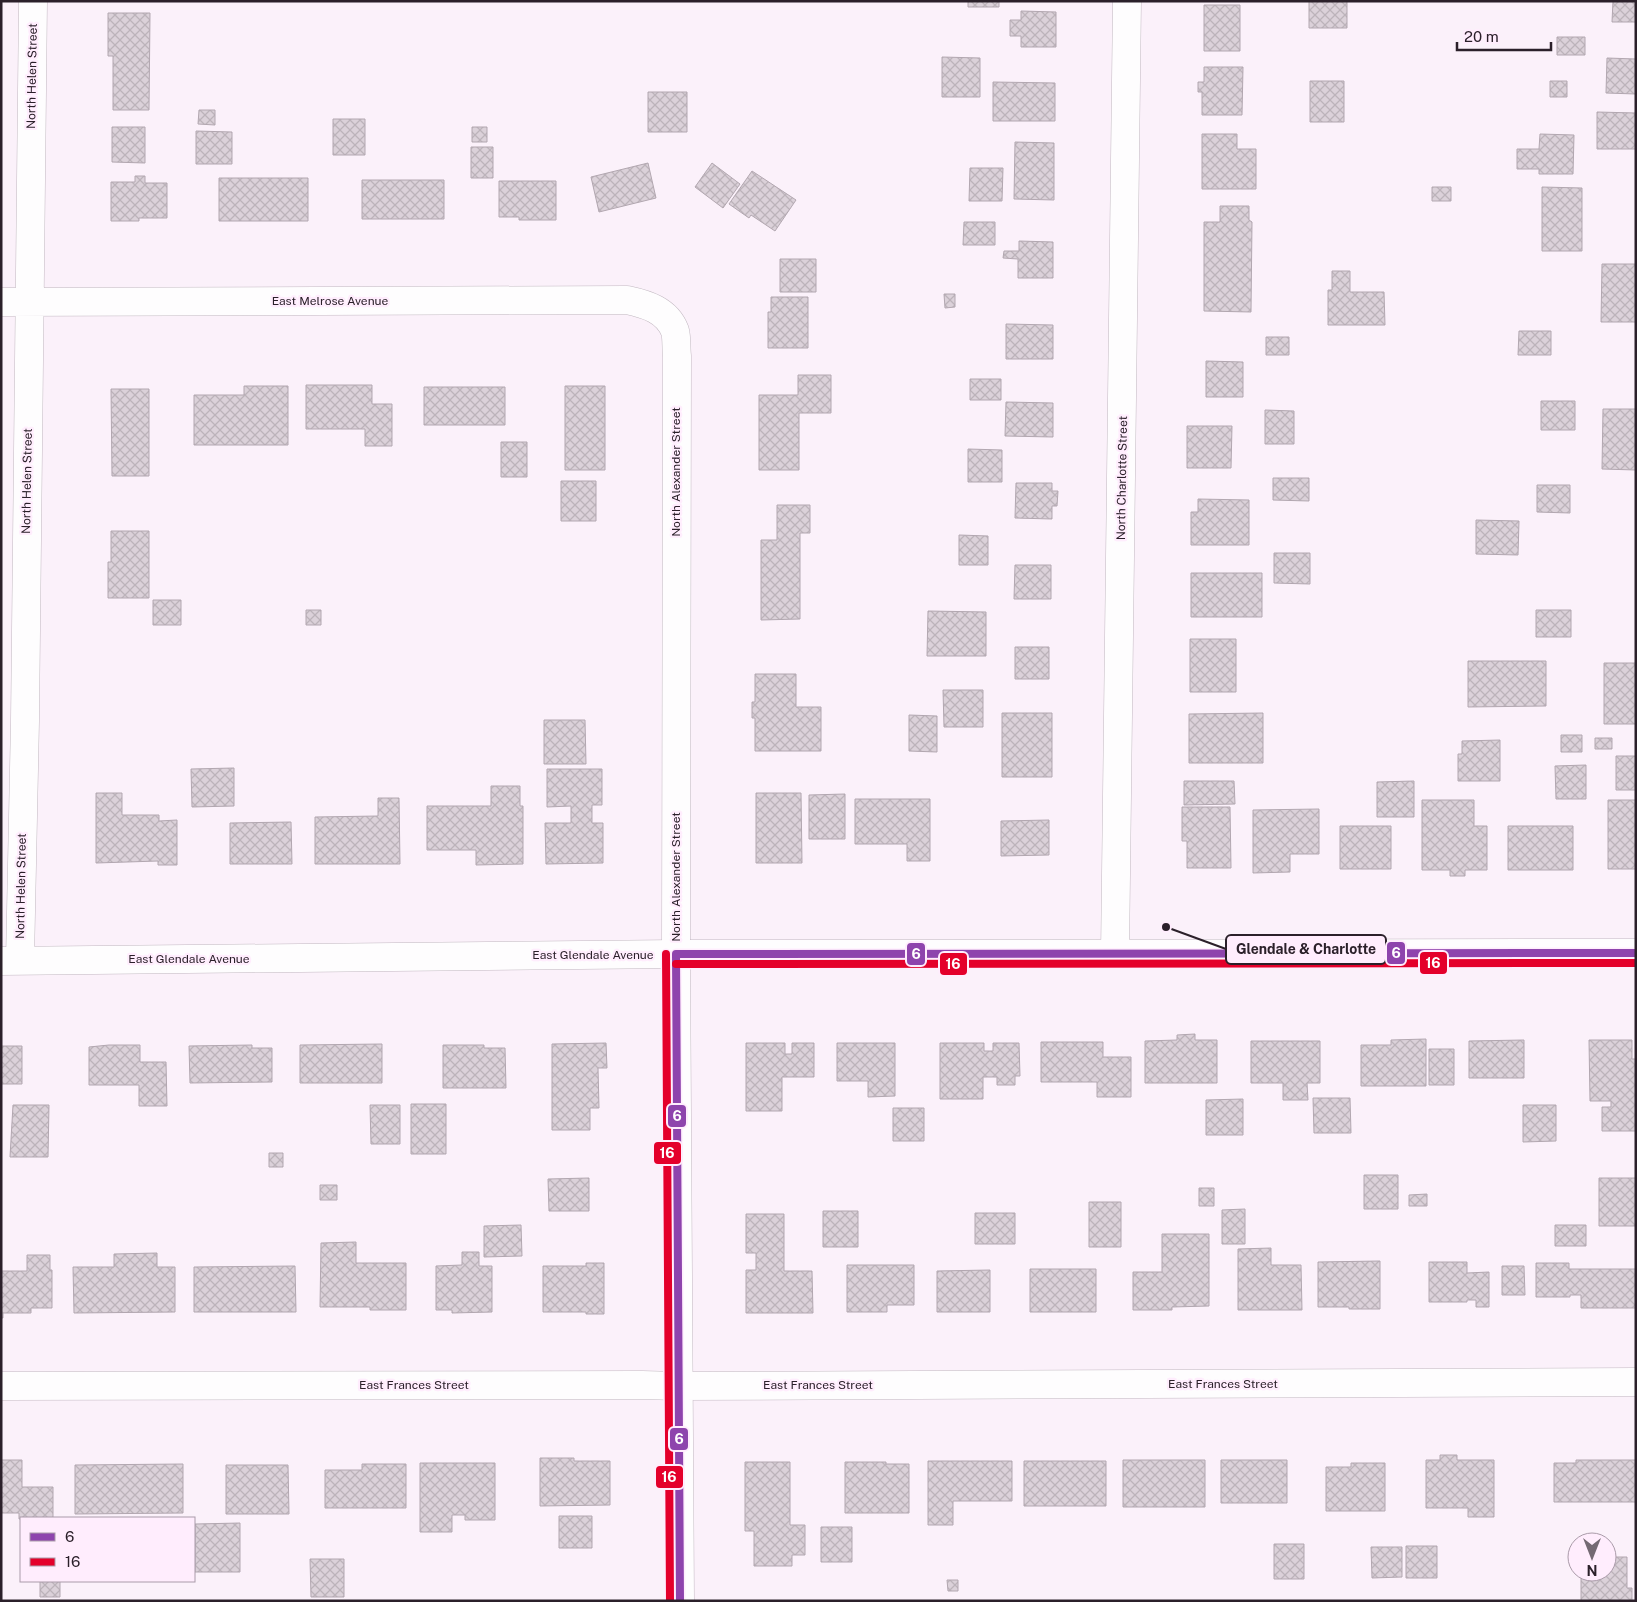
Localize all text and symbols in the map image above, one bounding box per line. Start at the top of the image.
scale bar [1457,20,1551,52]
street label: North Helen Street [24,23,40,129]
text: 20 m [1464,28,1499,45]
street label: East Melrose Avenue [272,294,389,308]
street label: North Alexander Street [669,407,683,537]
street label: North Charlotte Street [1114,415,1130,540]
street label: North Helen Street [19,428,35,534]
street label: North Alexander Street [669,812,683,942]
street label: North Helen Street [13,833,29,939]
callout: Glendale & Charlotte [1226,935,1386,964]
text: Glendale & Charlotte [1236,941,1376,957]
line badge: 6 [1386,941,1406,965]
line badge: 6 [906,942,926,966]
text: 6 [1391,945,1401,961]
text: 6 [911,946,921,962]
street label: East Glendale Avenue [532,948,654,962]
line badge: 16 [1419,951,1448,975]
street label: East Glendale Avenue [128,952,250,966]
line badge: 16 [939,952,968,976]
text: 16 [1425,955,1441,971]
text: 16 [945,956,961,972]
line badge: 6 [667,1104,687,1128]
text: 6 [672,1108,682,1124]
line badge: 16 [653,1141,682,1165]
text: 16 [659,1145,675,1161]
street label: East Frances Street [1168,1377,1278,1391]
street label: East Frances Street [359,1378,469,1392]
street label: East Frances Street [763,1378,873,1392]
line badge: 6 [669,1427,689,1451]
text: 6 [674,1431,684,1447]
line badge: 16 [655,1465,684,1489]
text: 16 [661,1469,677,1485]
legend [20,1517,195,1582]
text: 6 [65,1528,74,1545]
north arrow [1567,1532,1617,1582]
text: 16 [65,1553,80,1570]
text: N [1587,1562,1597,1578]

